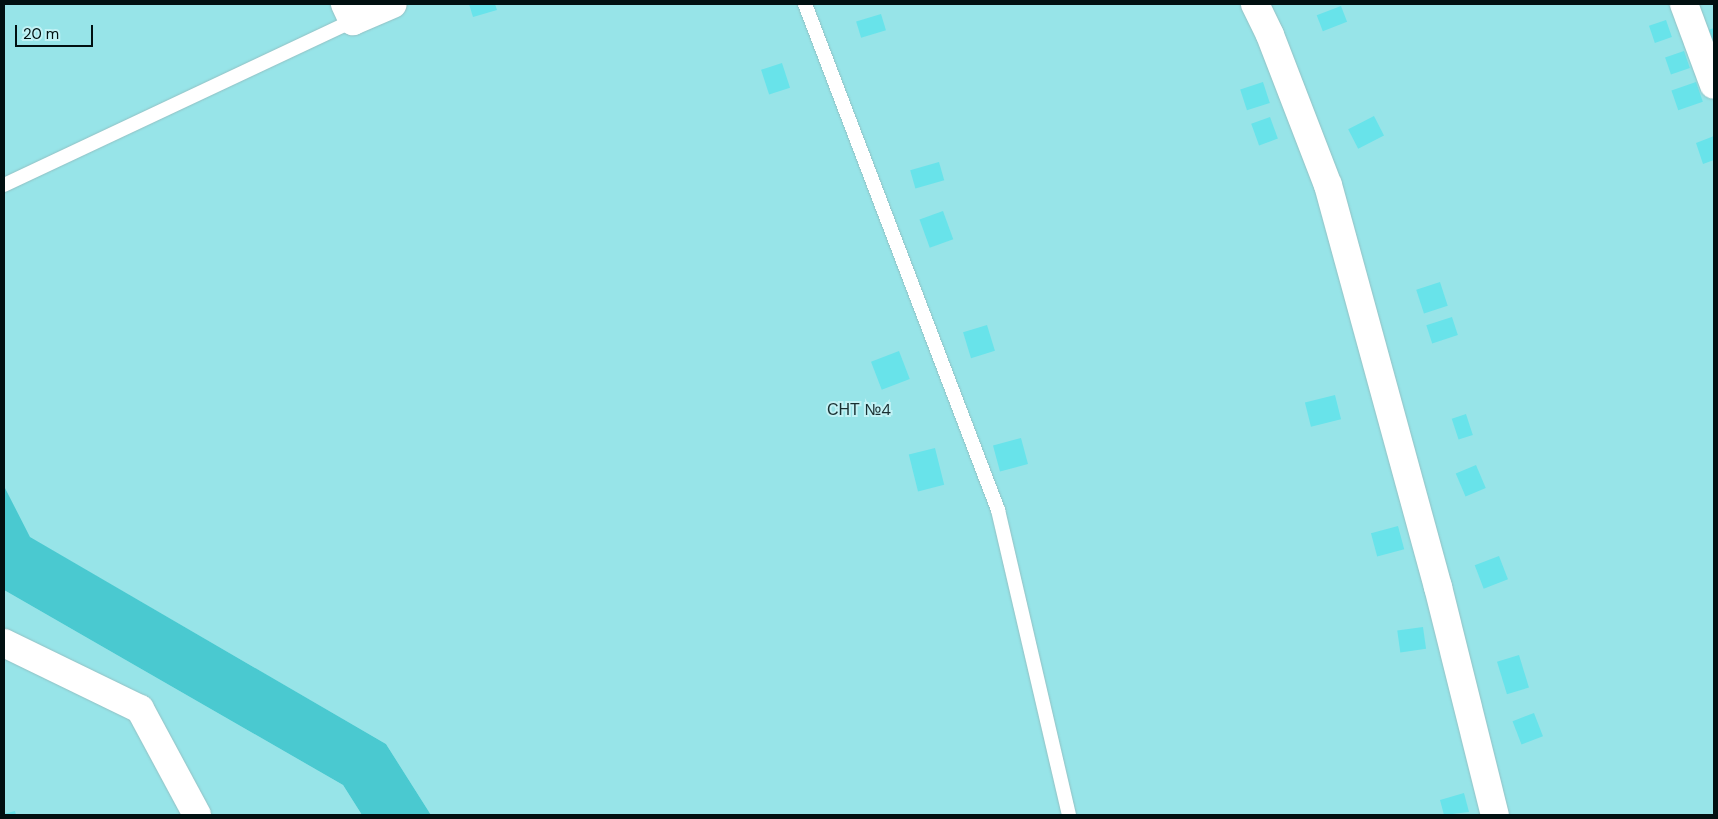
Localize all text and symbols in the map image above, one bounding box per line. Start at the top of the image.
scale bar [18,15,95,47]
text: 20 m [23,24,59,44]
park label: СНТ №4 [827,400,891,420]

